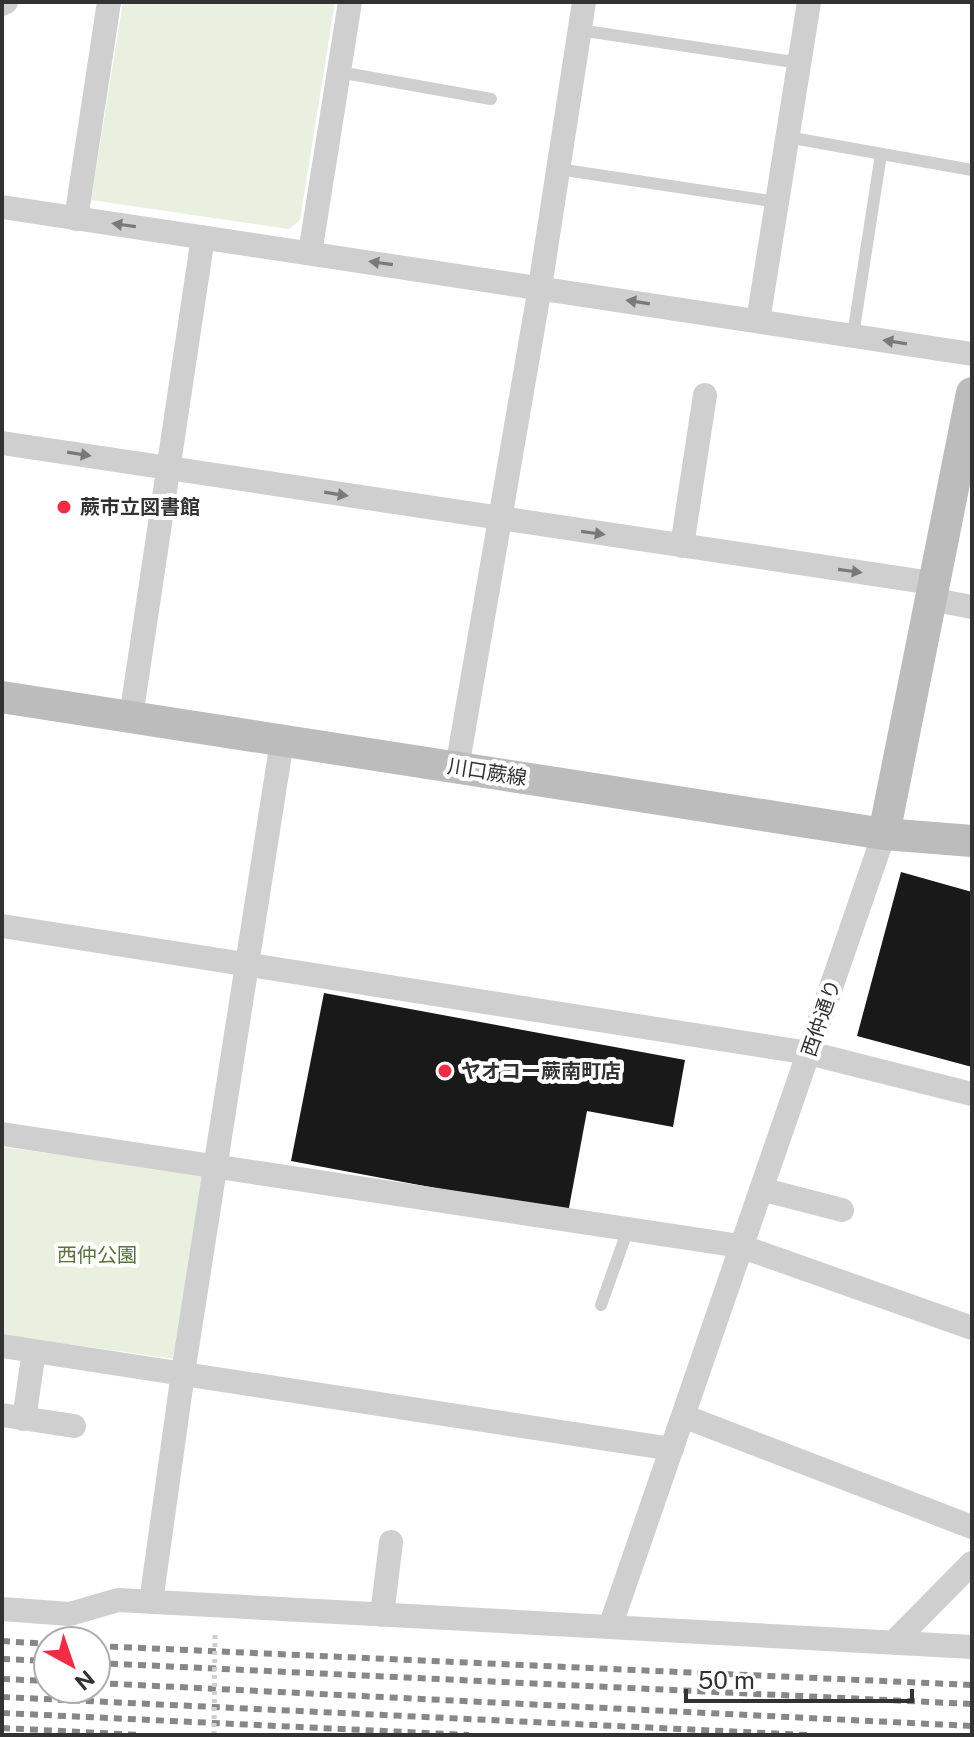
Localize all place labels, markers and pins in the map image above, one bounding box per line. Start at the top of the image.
place label: 蕨市立図書館 [80,495,200,519]
marker: 蕨市立図書館 [55,498,73,516]
place label: ヤオコー蕨南町店 [461,1059,621,1083]
marker: ヤオコー蕨南町店 [436,1062,454,1080]

